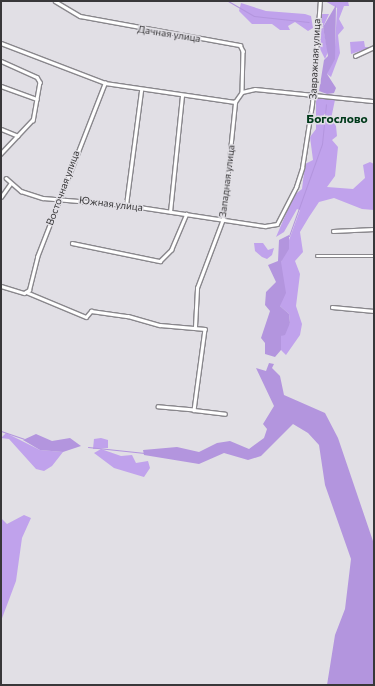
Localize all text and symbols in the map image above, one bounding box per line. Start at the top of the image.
street label: Завражная улица [307,18,323,100]
street label: Дачная улица [137,23,201,45]
district label: Богослово [306,112,368,126]
street label: Западная улица [217,144,237,218]
street label: Восточная улица [44,149,82,227]
street label: Южная улица [78,194,144,214]

